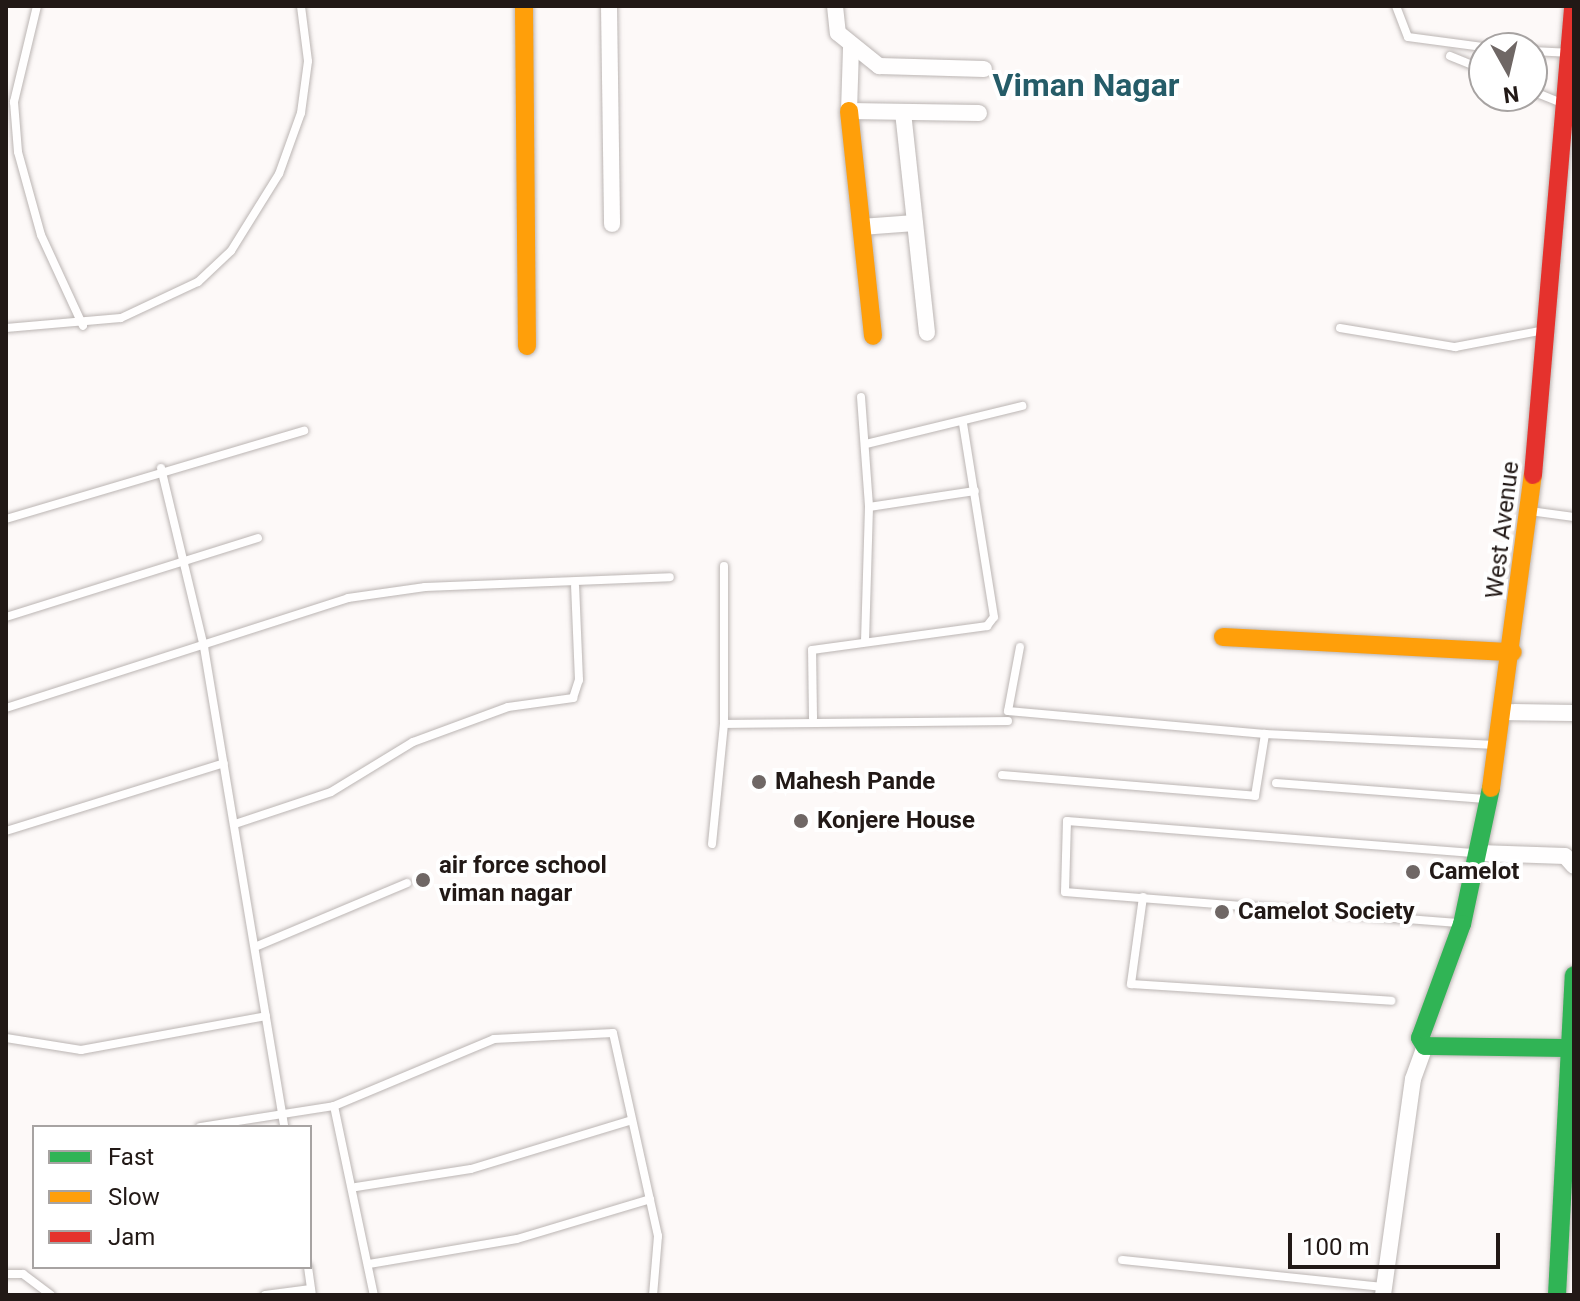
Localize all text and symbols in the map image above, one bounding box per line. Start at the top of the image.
north arrow [1468,32,1548,112]
district label: Viman Nagar [993,66,1179,104]
text: N [1502,81,1521,108]
street label: West Avenue [1480,460,1526,600]
place label: Mahesh Pande [775,768,935,796]
marker: Mahesh Pande [750,773,768,791]
place label: Konjere House [817,807,975,835]
marker: Konjere House [792,812,810,830]
place label: air force school viman nagar [439,852,607,908]
place label: Camelot [1429,858,1519,886]
marker: Camelot [1404,863,1422,881]
marker: air force school viman nagar [414,871,432,889]
place label: Camelot Society [1238,898,1415,926]
marker: Camelot Society [1213,903,1231,921]
legend [32,1125,312,1269]
text: Fast [108,1143,154,1171]
text: Slow [108,1183,160,1211]
scale bar [1292,1217,1504,1267]
text: Jam [108,1223,155,1251]
text: 100 m [1302,1233,1369,1261]

